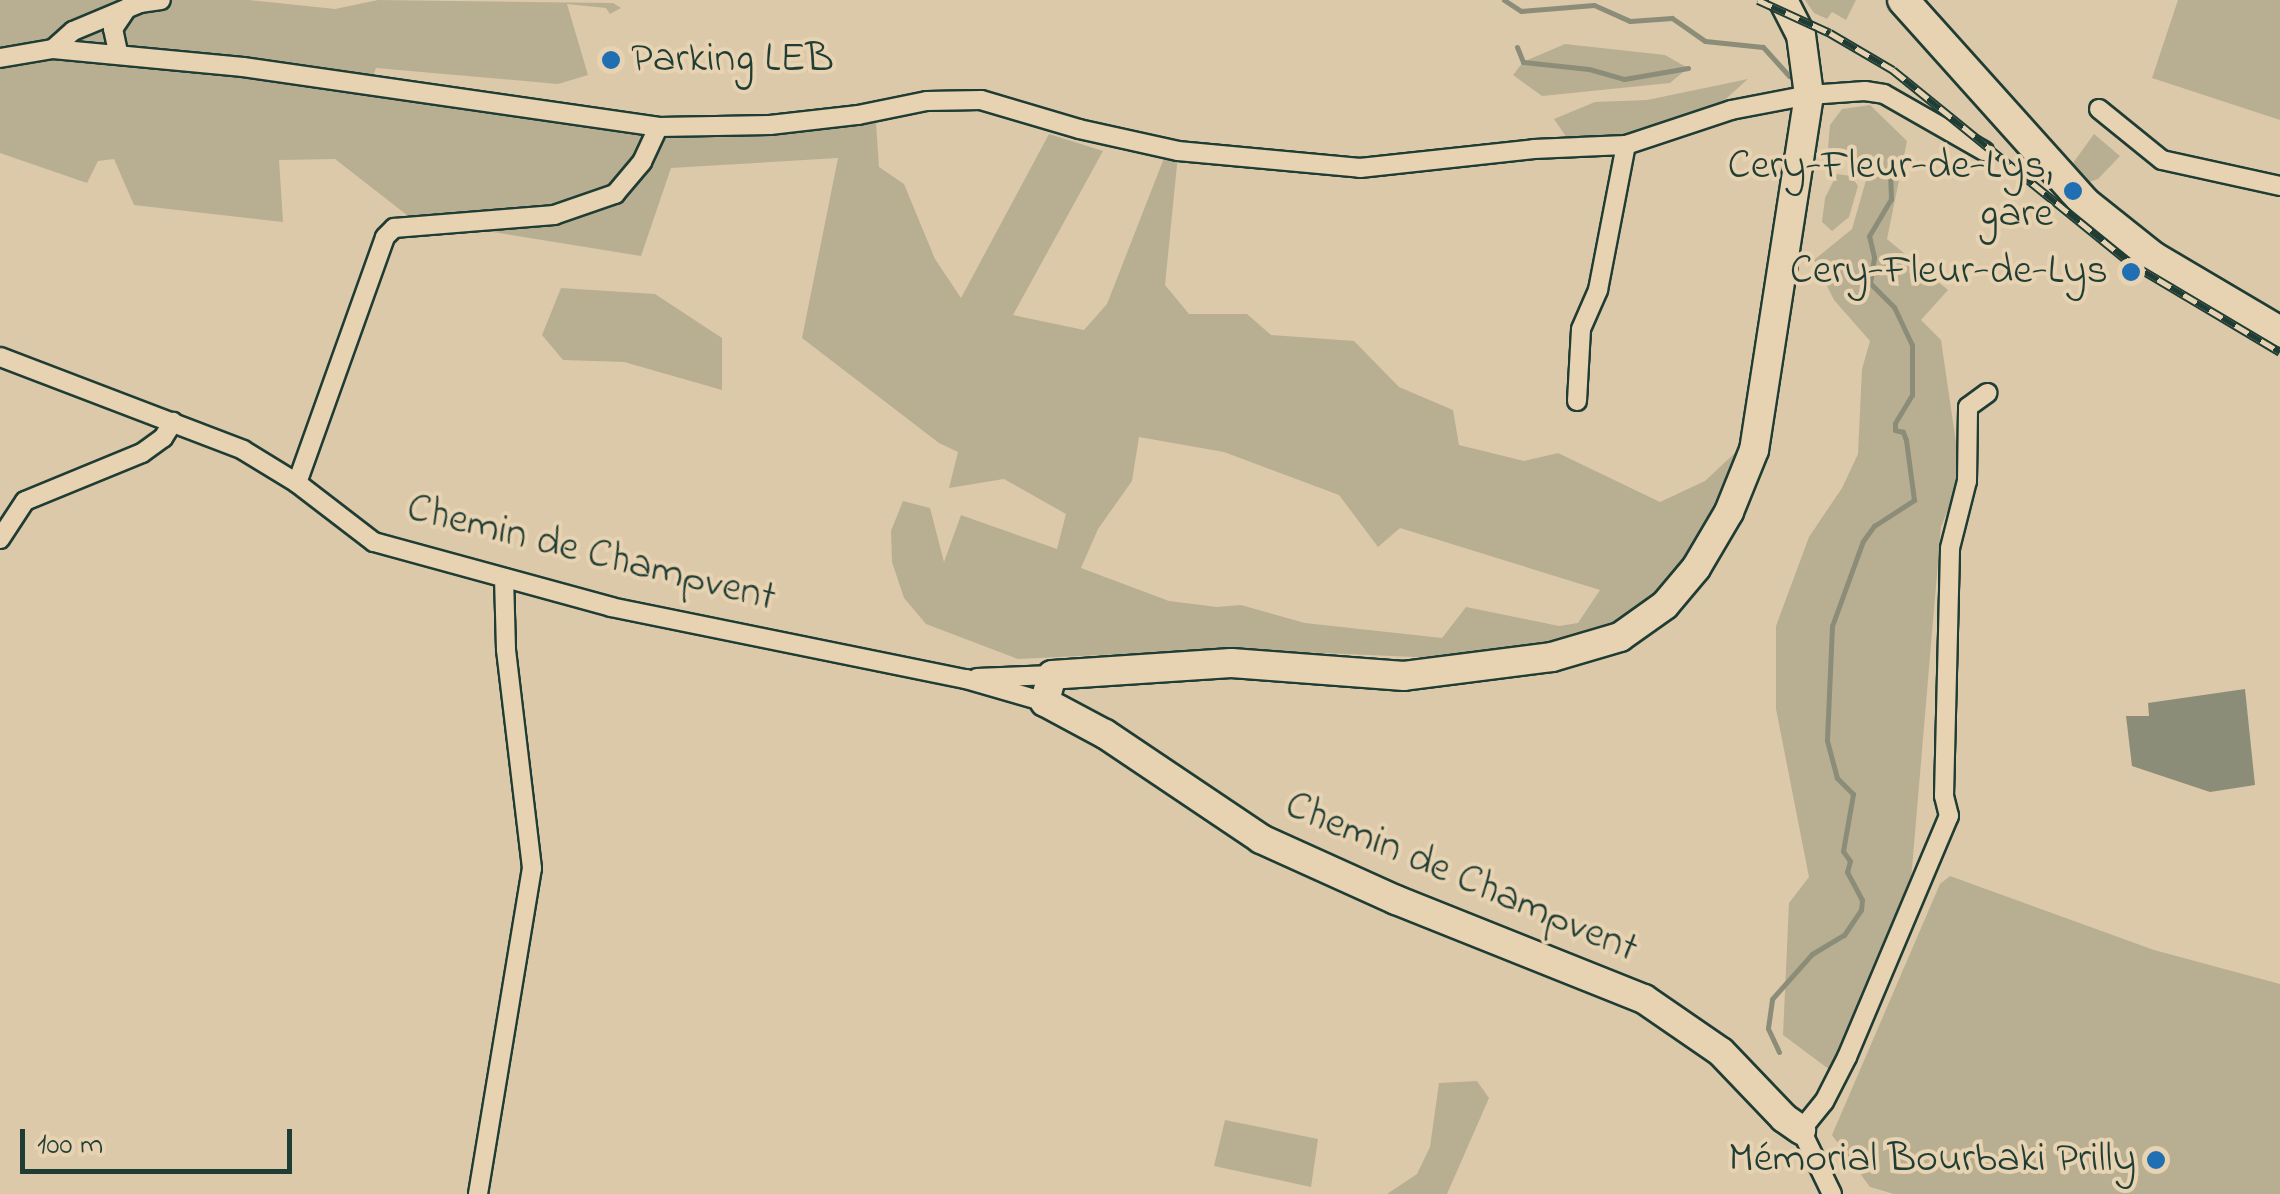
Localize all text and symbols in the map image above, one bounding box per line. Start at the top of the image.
place label: Parking LEB [631,35,834,85]
marker: Parking LEB [600,49,622,71]
place label: Cery-Fleur-de-Lys, gare [1728,142,2053,240]
marker: Cery-Fleur-de-Lys, gare [2062,180,2084,202]
place label: Cery-Fleur-de-Lys [1790,247,2108,297]
marker: Cery-Fleur-de-Lys [2118,259,2144,285]
street label: Chemin de Champvent [401,484,781,624]
street label: Chemin de Champvent [1277,781,1645,975]
scale bar [25,1109,298,1171]
text: 100 m [37,1124,103,1168]
place label: Mémorial Bourbaki Prilly [1728,1135,2136,1185]
marker: Mémorial Bourbaki Prilly [2145,1149,2167,1171]

